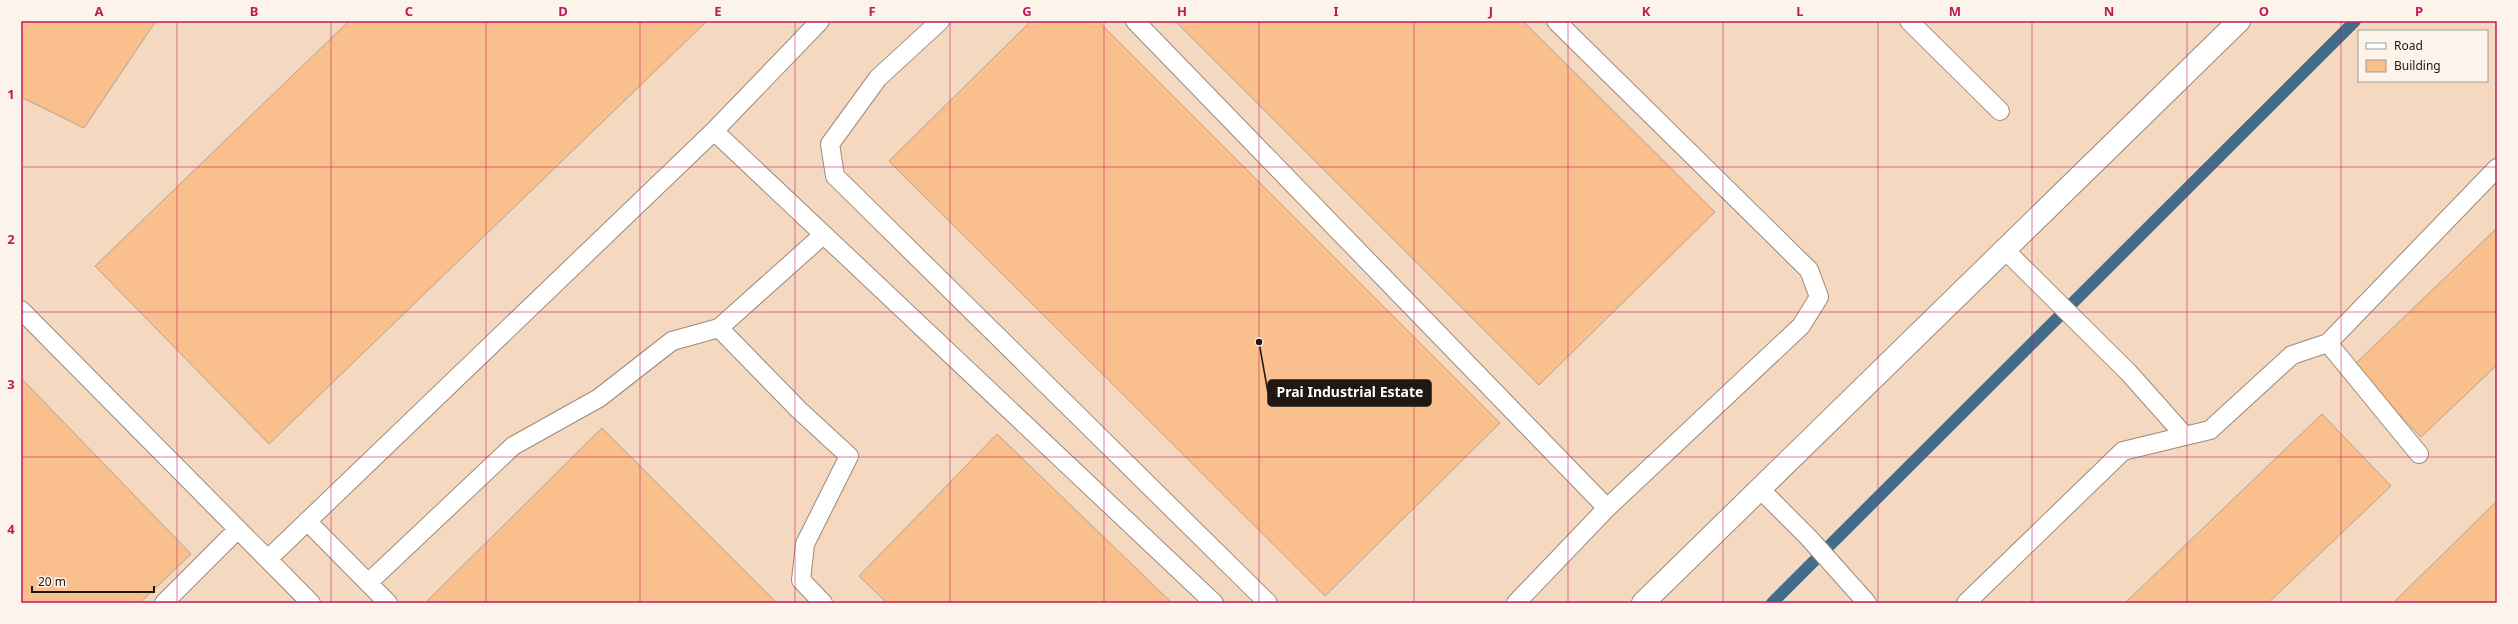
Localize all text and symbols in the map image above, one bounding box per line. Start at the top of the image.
text: A [95,2,104,20]
text: B [250,2,258,20]
text: C [405,2,413,20]
text: D [558,2,568,20]
text: E [714,2,722,20]
text: F [868,2,876,20]
text: G [1022,2,1032,20]
text: H [1177,2,1187,20]
text: I [1333,2,1339,20]
text: J [1488,2,1493,20]
text: K [1642,2,1651,20]
text: L [1796,2,1804,20]
text: M [1949,2,1961,20]
text: N [2104,2,2114,20]
text: O [2259,2,2269,20]
text: P [2415,2,2423,20]
legend [2358,30,2488,82]
text: Road [2394,37,2423,54]
text: Building [2394,57,2441,74]
text: 1 [7,85,15,103]
text: 2 [7,230,15,248]
text: 3 [7,375,15,393]
callout: Prai Industrial Estate [1268,380,1431,406]
text: Prai Industrial Estate [1277,382,1423,401]
text: 4 [7,520,15,538]
scale bar [32,568,154,594]
text: 20 m [38,573,66,590]

